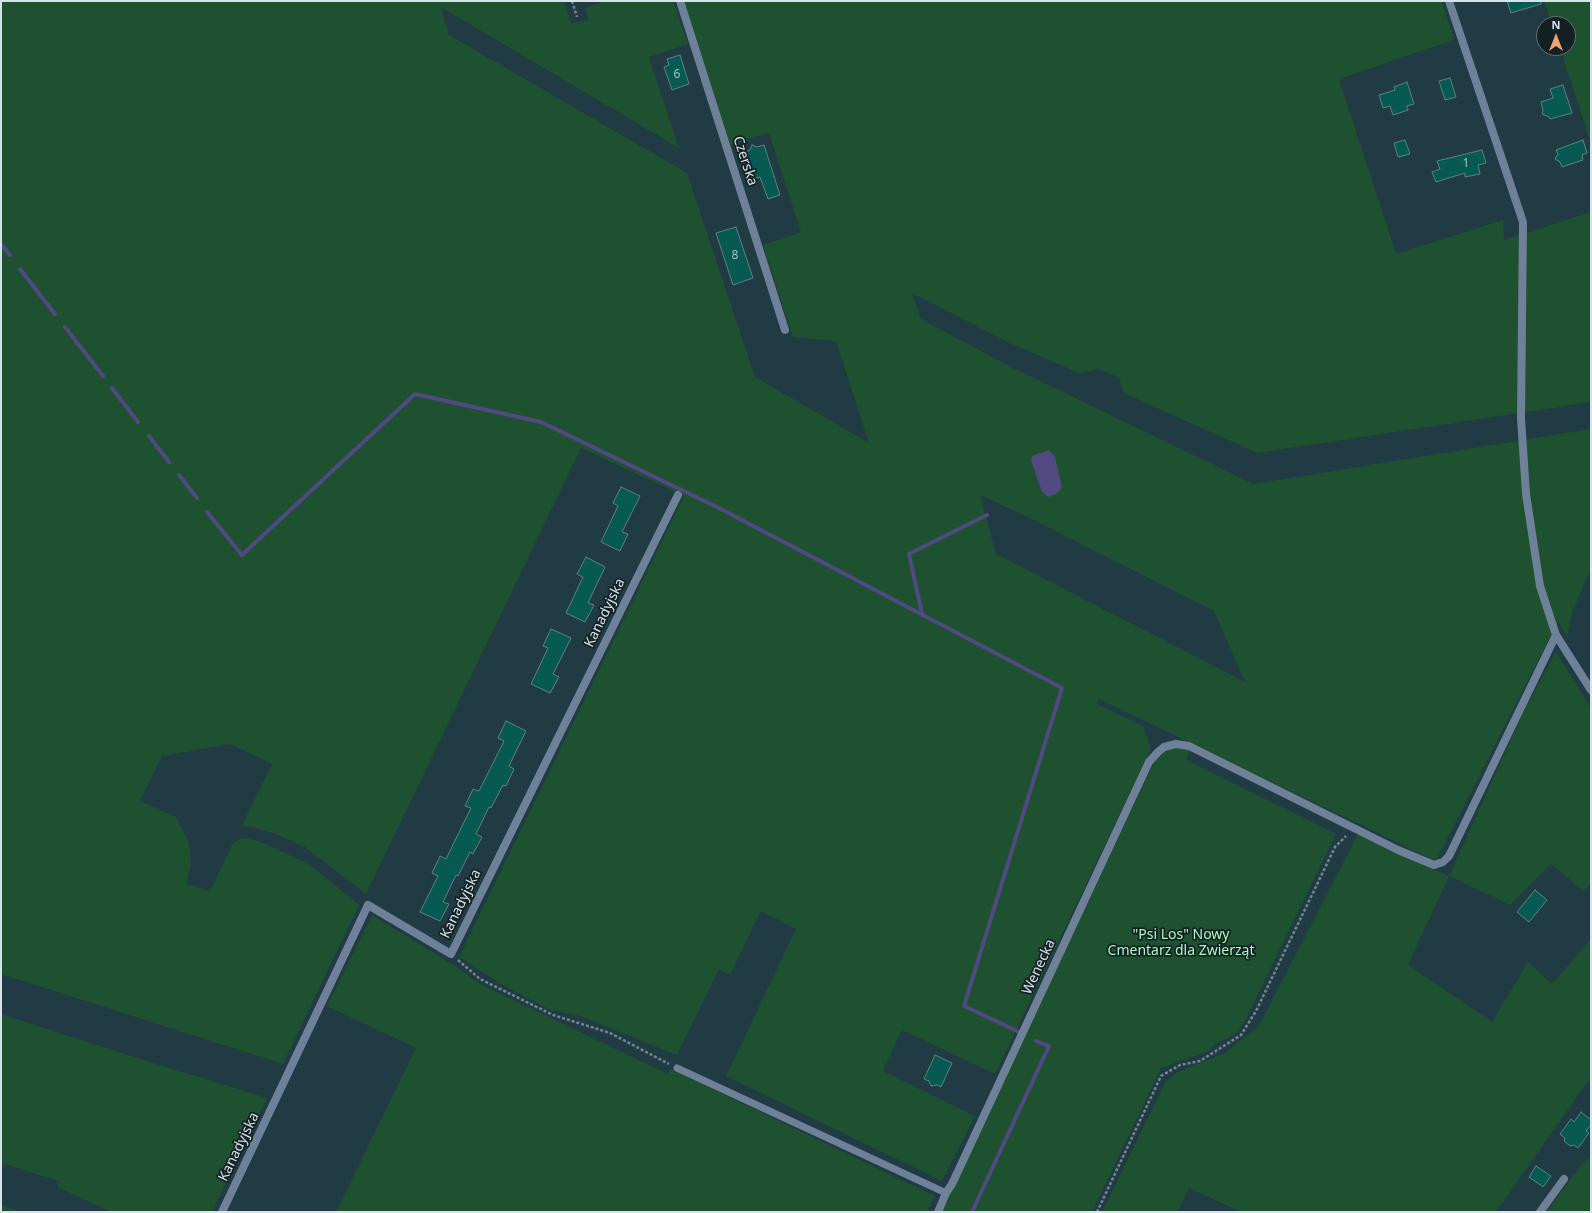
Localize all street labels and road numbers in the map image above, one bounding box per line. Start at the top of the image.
street label: Czerska [729,134,761,188]
street label: Kanadyjska [581,576,629,650]
street label: Kanadyjska [437,867,485,941]
street label: Wenecka [1019,937,1059,997]
street label: Kanadyjska [215,1110,263,1184]

